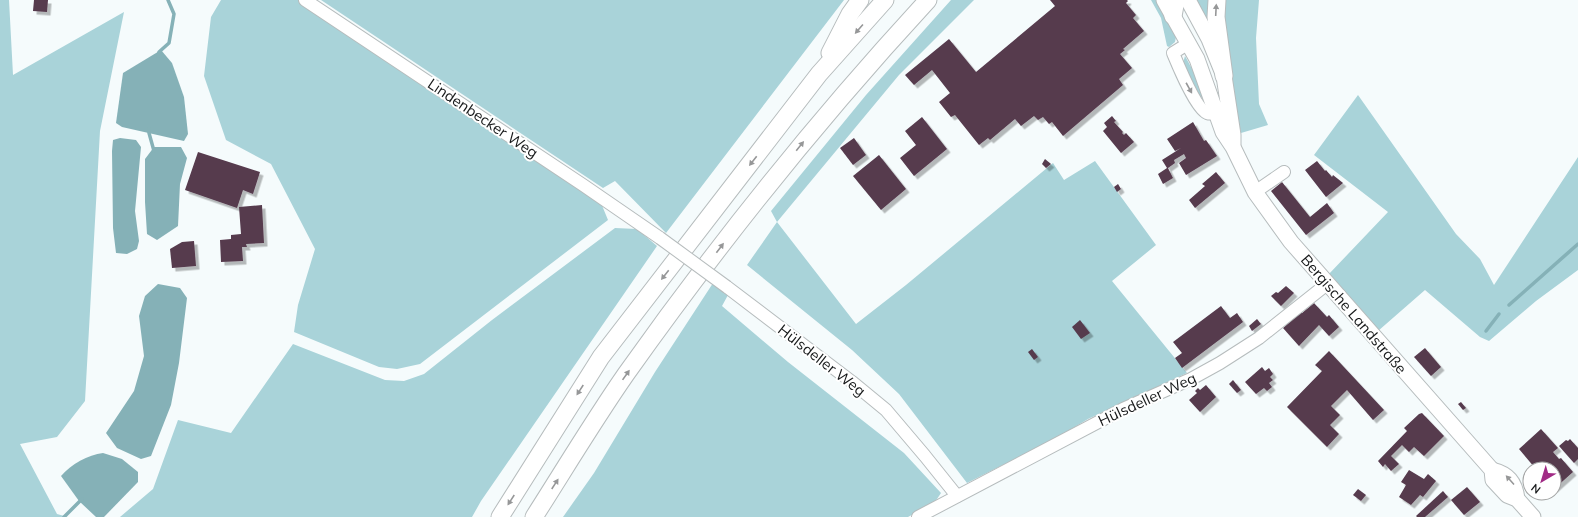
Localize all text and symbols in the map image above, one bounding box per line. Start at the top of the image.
one-way arrow [1213,4,1220,16]
one-way arrow [855,24,864,35]
street label: Lindenbecker Weg [424,74,542,162]
one-way arrow [1186,82,1193,94]
one-way arrow [796,141,805,152]
one-way arrow [749,155,757,166]
one-way arrow [716,243,724,254]
street label: Bergische Landstraße [1297,251,1411,377]
one-way arrow [661,269,669,280]
street label: Hülsdeller Weg [774,320,870,400]
street label: Hülsdeller Weg [1095,368,1199,430]
one-way arrow [622,370,630,381]
one-way arrow [577,384,584,396]
north arrow [1522,461,1562,501]
one-way arrow [1505,475,1514,485]
one-way arrow [551,479,559,489]
text: N [1528,481,1543,497]
one-way arrow [507,494,514,506]

